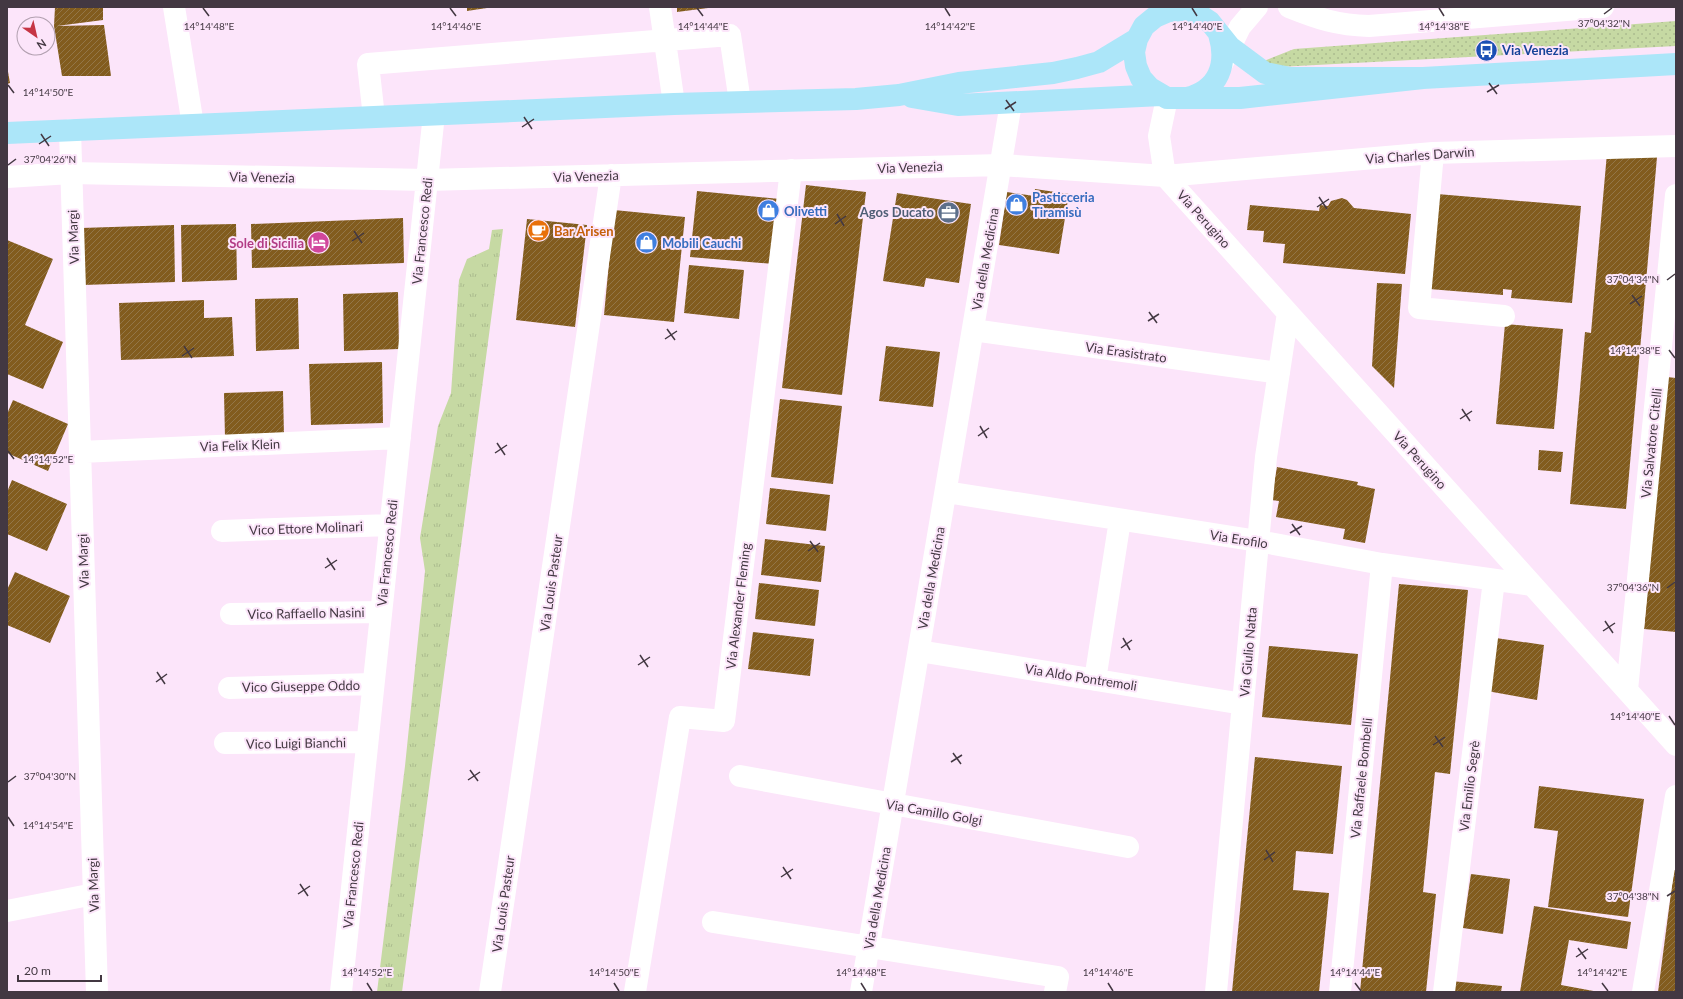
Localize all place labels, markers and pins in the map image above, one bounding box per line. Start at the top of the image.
bus stop icon: Via Venezia [1474,37,1500,63]
place label: Via Venezia [1501,42,1569,58]
place label: Pasticceria Tiramisù [1032,189,1095,220]
shop icon: Pasticceria Tiramisù [1004,191,1030,217]
shop icon: Olivetti [755,198,781,224]
office icon: Agos Ducato [936,199,962,225]
place label: Olivetti [784,203,827,219]
place label: Agos Ducato [859,204,935,220]
cafe icon: Bar Arisen [526,218,552,244]
place label: Bar Arisen [554,223,614,239]
hotel icon: Sole di Sicilia [306,230,332,256]
shop icon: Mobili Cauchi [633,230,659,256]
place label: Sole di Sicilia [229,235,304,251]
place label: Mobili Cauchi [662,235,741,251]

